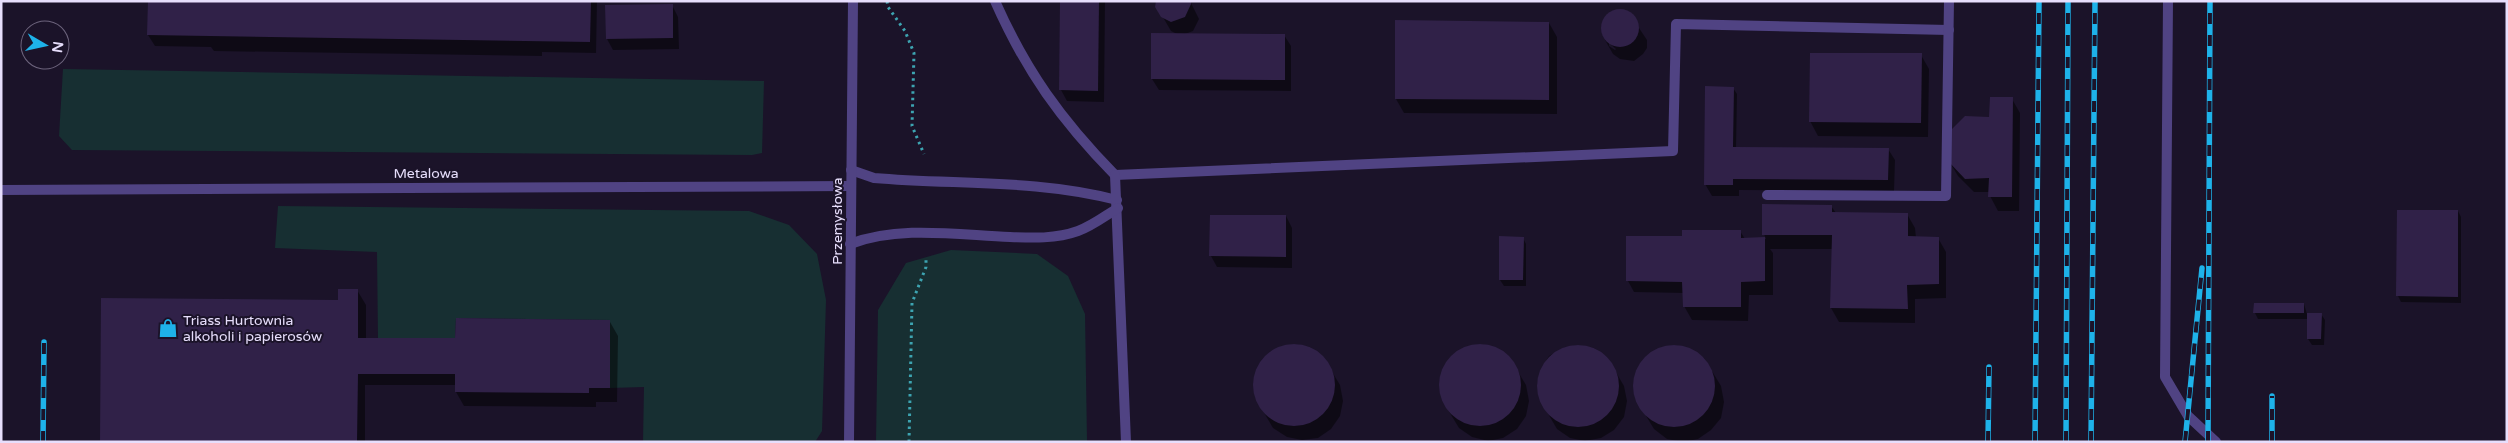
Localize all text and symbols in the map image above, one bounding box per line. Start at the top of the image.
north arrow [20,20,70,70]
text: N [48,40,67,54]
street label: Metalowa [393,165,459,182]
street label: Przemysłowa [829,177,846,265]
place label: Triass Hurtownia alkoholi i papierosów [183,312,322,345]
shop icon: Triass Hurtownia alkoholi i papierosów [157,317,179,339]

